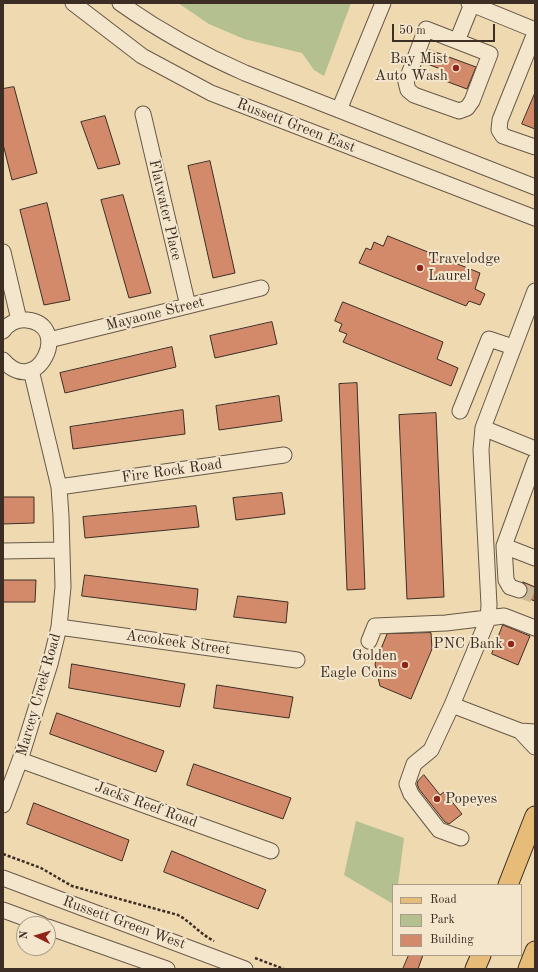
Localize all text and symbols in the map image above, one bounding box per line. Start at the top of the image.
scale bar [394,16,497,42]
text: 50 m [399,25,426,37]
place label: Bay Mist Auto Wash [375,50,448,85]
marker: Bay Mist Auto Wash [451,63,461,73]
street label: Russett Green East [234,95,358,157]
street label: Flatwater Place [145,158,185,262]
place label: Travelodge Laurel [428,250,500,285]
marker: Travelodge Laurel [415,263,425,273]
street label: Mayaone Street [104,293,206,335]
street label: Fire Rock Road [120,455,224,487]
street label: Accokeek Street [125,627,231,659]
street label: Marcey Creek Road [13,631,65,759]
place label: PNC Bank [433,635,503,653]
marker: PNC Bank [506,639,516,649]
place label: Golden Eagle Coins [320,647,397,682]
marker: Golden Eagle Coins [400,660,410,670]
street label: Jacks Reef Road [92,778,200,832]
place label: Popeyes [445,790,497,808]
marker: Popeyes [432,794,442,804]
legend [392,884,522,956]
street label: Russett Green West [60,892,188,954]
text: Road [430,894,457,906]
text: Park [430,914,455,926]
north arrow [16,916,56,956]
text: N [19,930,30,940]
text: Building [430,934,474,946]

